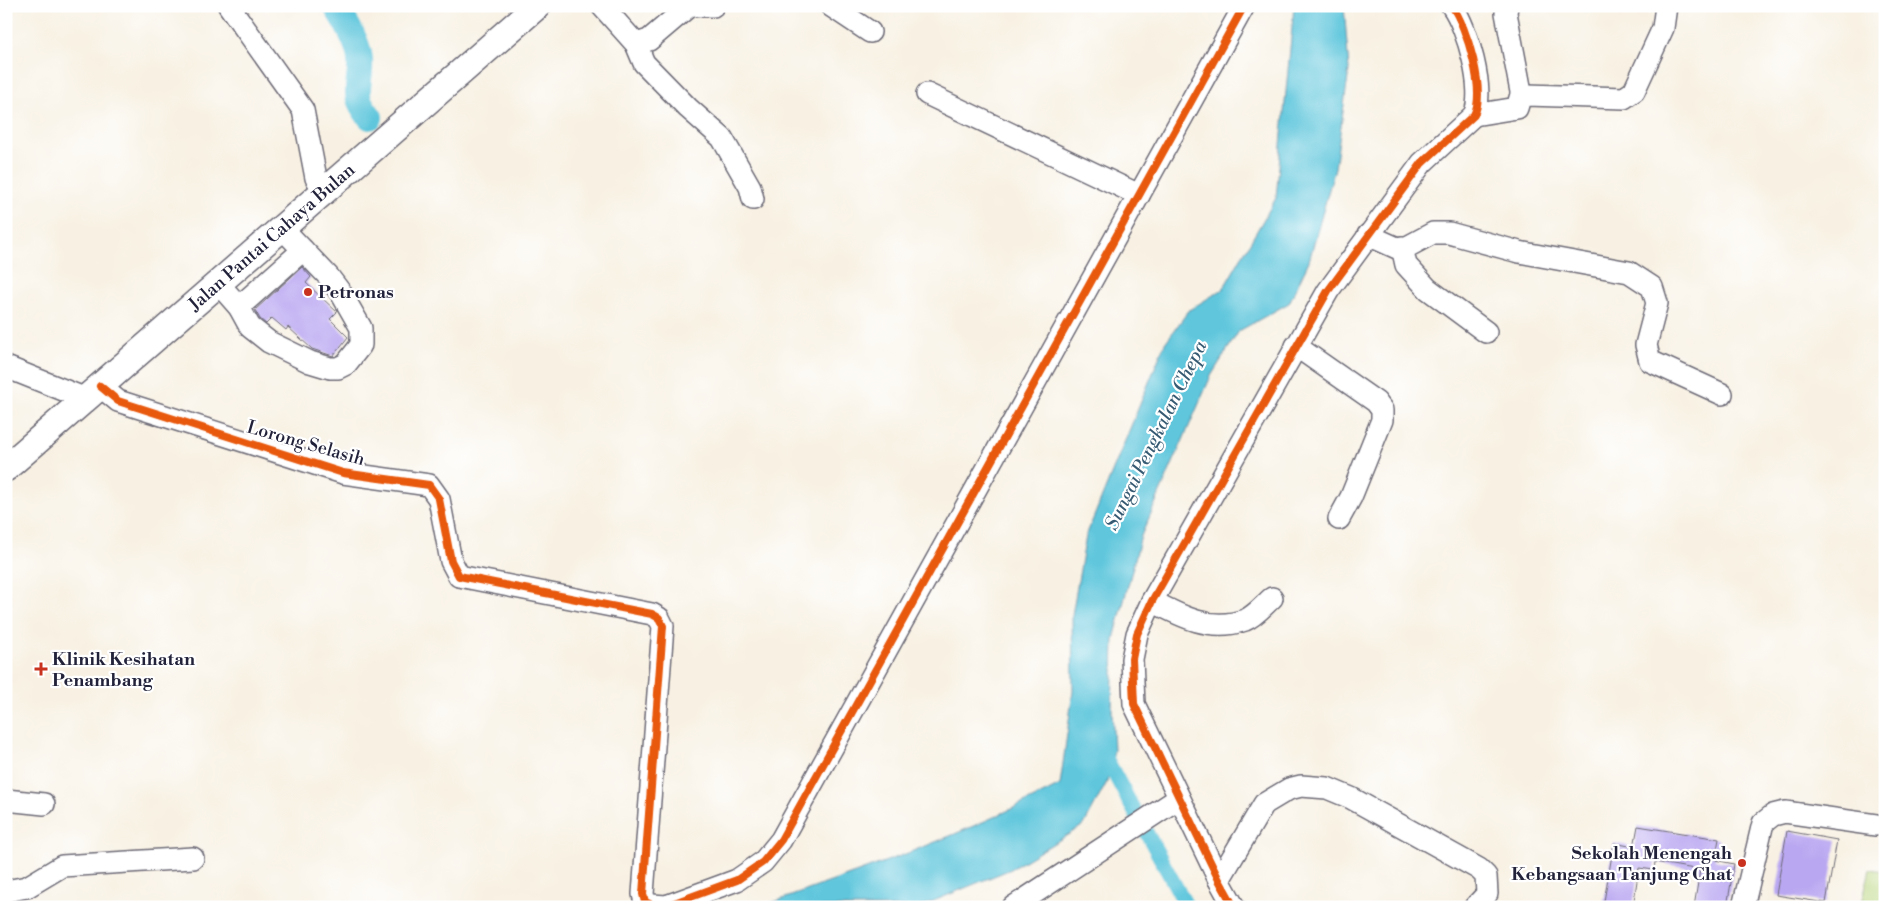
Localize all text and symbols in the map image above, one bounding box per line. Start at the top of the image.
street label: Jalan Pantai Cahaya Bulan [183,159,360,317]
place label: Petronas [318,281,394,304]
marker: Petronas [302,286,314,298]
water label: Sungai Pengkalan Chepa [1100,336,1212,534]
street label: Lorong Selasih [244,416,368,471]
place label: Klinik Kesihatan Penambang [52,648,195,692]
marker: Klinik Kesihatan Penambang [34,662,48,676]
place label: Sekolah Menengah Kebangsaan Tanjung Chat [1511,842,1733,886]
marker: Sekolah Menengah Kebangsaan Tanjung Chat [1736,857,1748,869]

